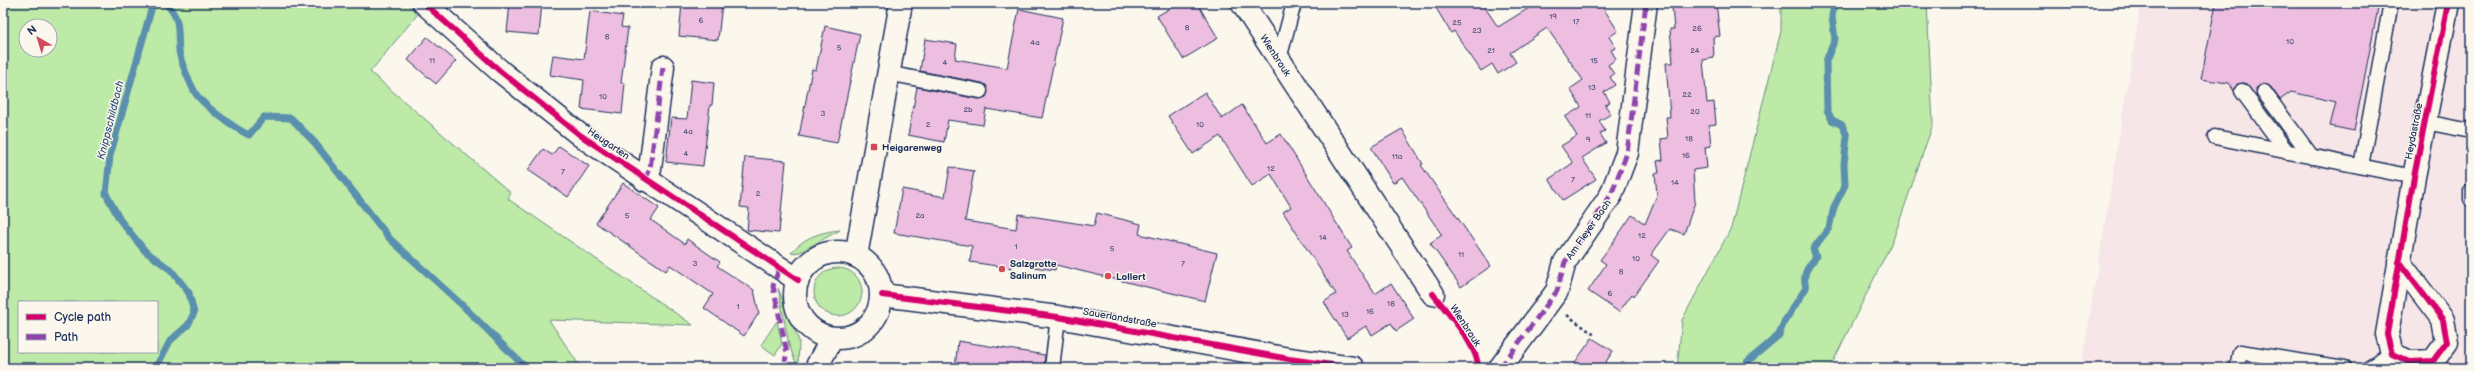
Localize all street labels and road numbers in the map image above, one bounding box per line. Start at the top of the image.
street label: Wienbrauk [1257,32,1293,79]
street label: Heydastraße [2403,102,2425,161]
street label: Heugarten [585,125,632,163]
street label: Am Fleyer Bach [1564,197,1614,262]
street label: Wienbrauk [1447,302,1483,349]
street label: Sauerlandstraße [1082,306,1158,330]

